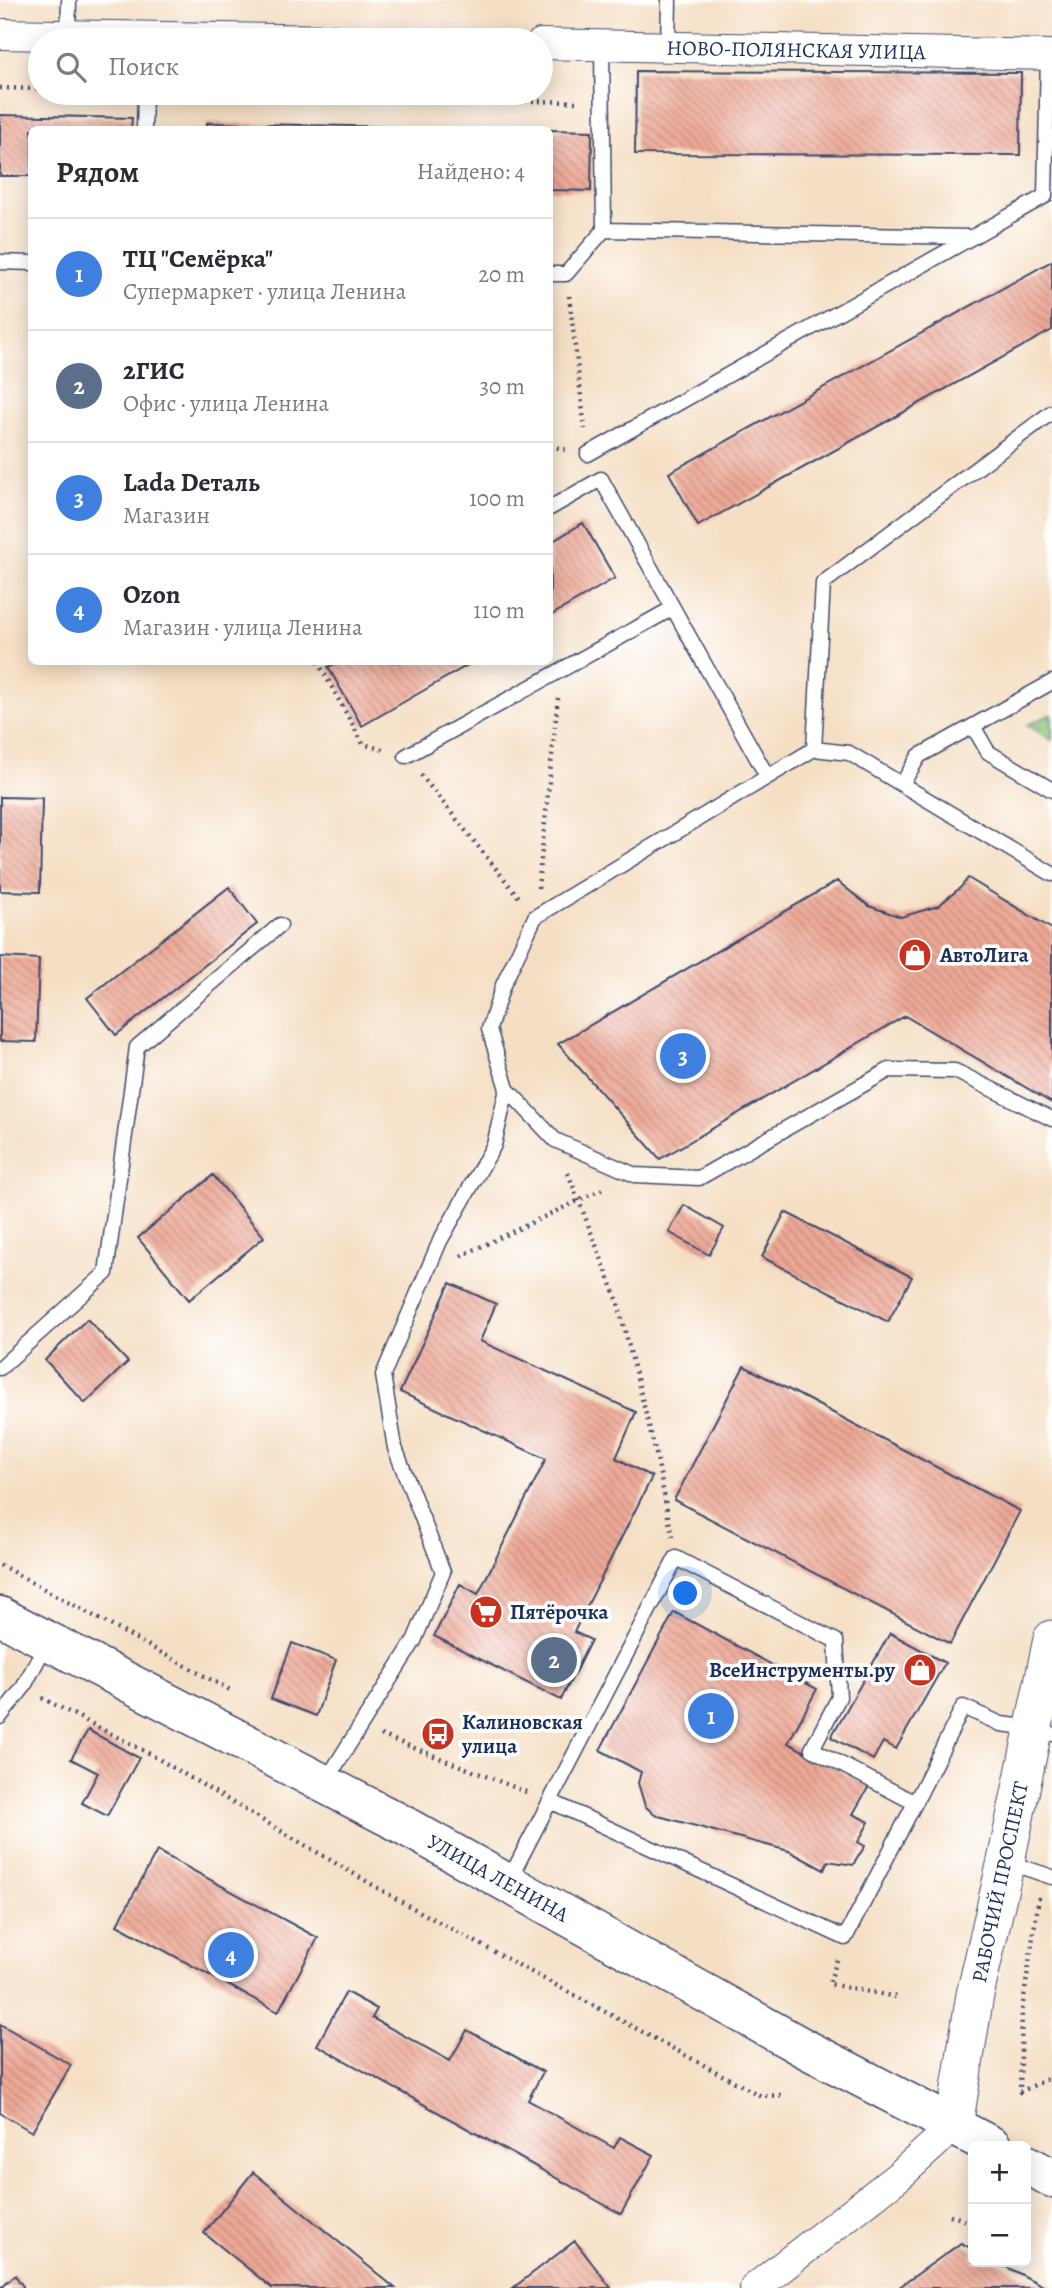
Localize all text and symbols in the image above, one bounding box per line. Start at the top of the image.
search box [28,28,553,105]
street label: НОВО-ПОЛЯНСКАЯ УЛИЦА [666,34,927,66]
icon: search [52,48,90,86]
text: Поиск [108,49,179,84]
text: Рядом [56,152,139,192]
text: Найдено: 4 [417,156,525,187]
text: ТЦ "Семёрка" [123,241,273,276]
text: 1 [75,259,83,290]
text: 20 m [478,259,525,290]
text: Супермаркет · улица Ленина [123,276,406,307]
text: 2ГИС [123,353,185,388]
text: 2 [73,371,85,402]
text: 30 m [479,371,525,402]
text: Офис · улица Ленина [123,388,329,419]
text: Lada Dеталь [123,465,260,500]
text: 3 [74,483,84,514]
text: 100 m [469,483,525,514]
text: Магазин [123,500,210,531]
text: Ozon [123,577,181,612]
text: 4 [74,595,84,626]
text: 110 m [473,595,525,626]
text: Магазин · улица Ленина [123,612,363,643]
shop icon: АвтоЛига [896,936,934,974]
place label: АвтоЛига [939,941,1029,969]
pin: 3 [660,1030,706,1082]
your location [668,1576,702,1610]
supermarket icon: Пятёрочка [467,1593,505,1631]
place label: Пятёрочка [510,1598,609,1626]
pin: 2 [531,1634,577,1686]
shop icon: ВсеИнструменты.ру [901,1651,939,1689]
place label: ВсеИнструменты.ру [709,1656,896,1684]
pin: 1 [688,1690,734,1742]
place label: Калиновская улица [461,1708,583,1760]
bus stop icon: Калиновская улица [419,1715,457,1753]
street label: РАБОЧИЙ ПРОСПЕКТ [965,1778,1035,1985]
street label: УЛИЦА ЛЕНИНА [422,1828,574,1929]
pin: 4 [208,1929,254,1981]
map controls [968,2141,1031,2267]
button: + [968,2141,1031,2204]
button: − [968,2204,1031,2267]

